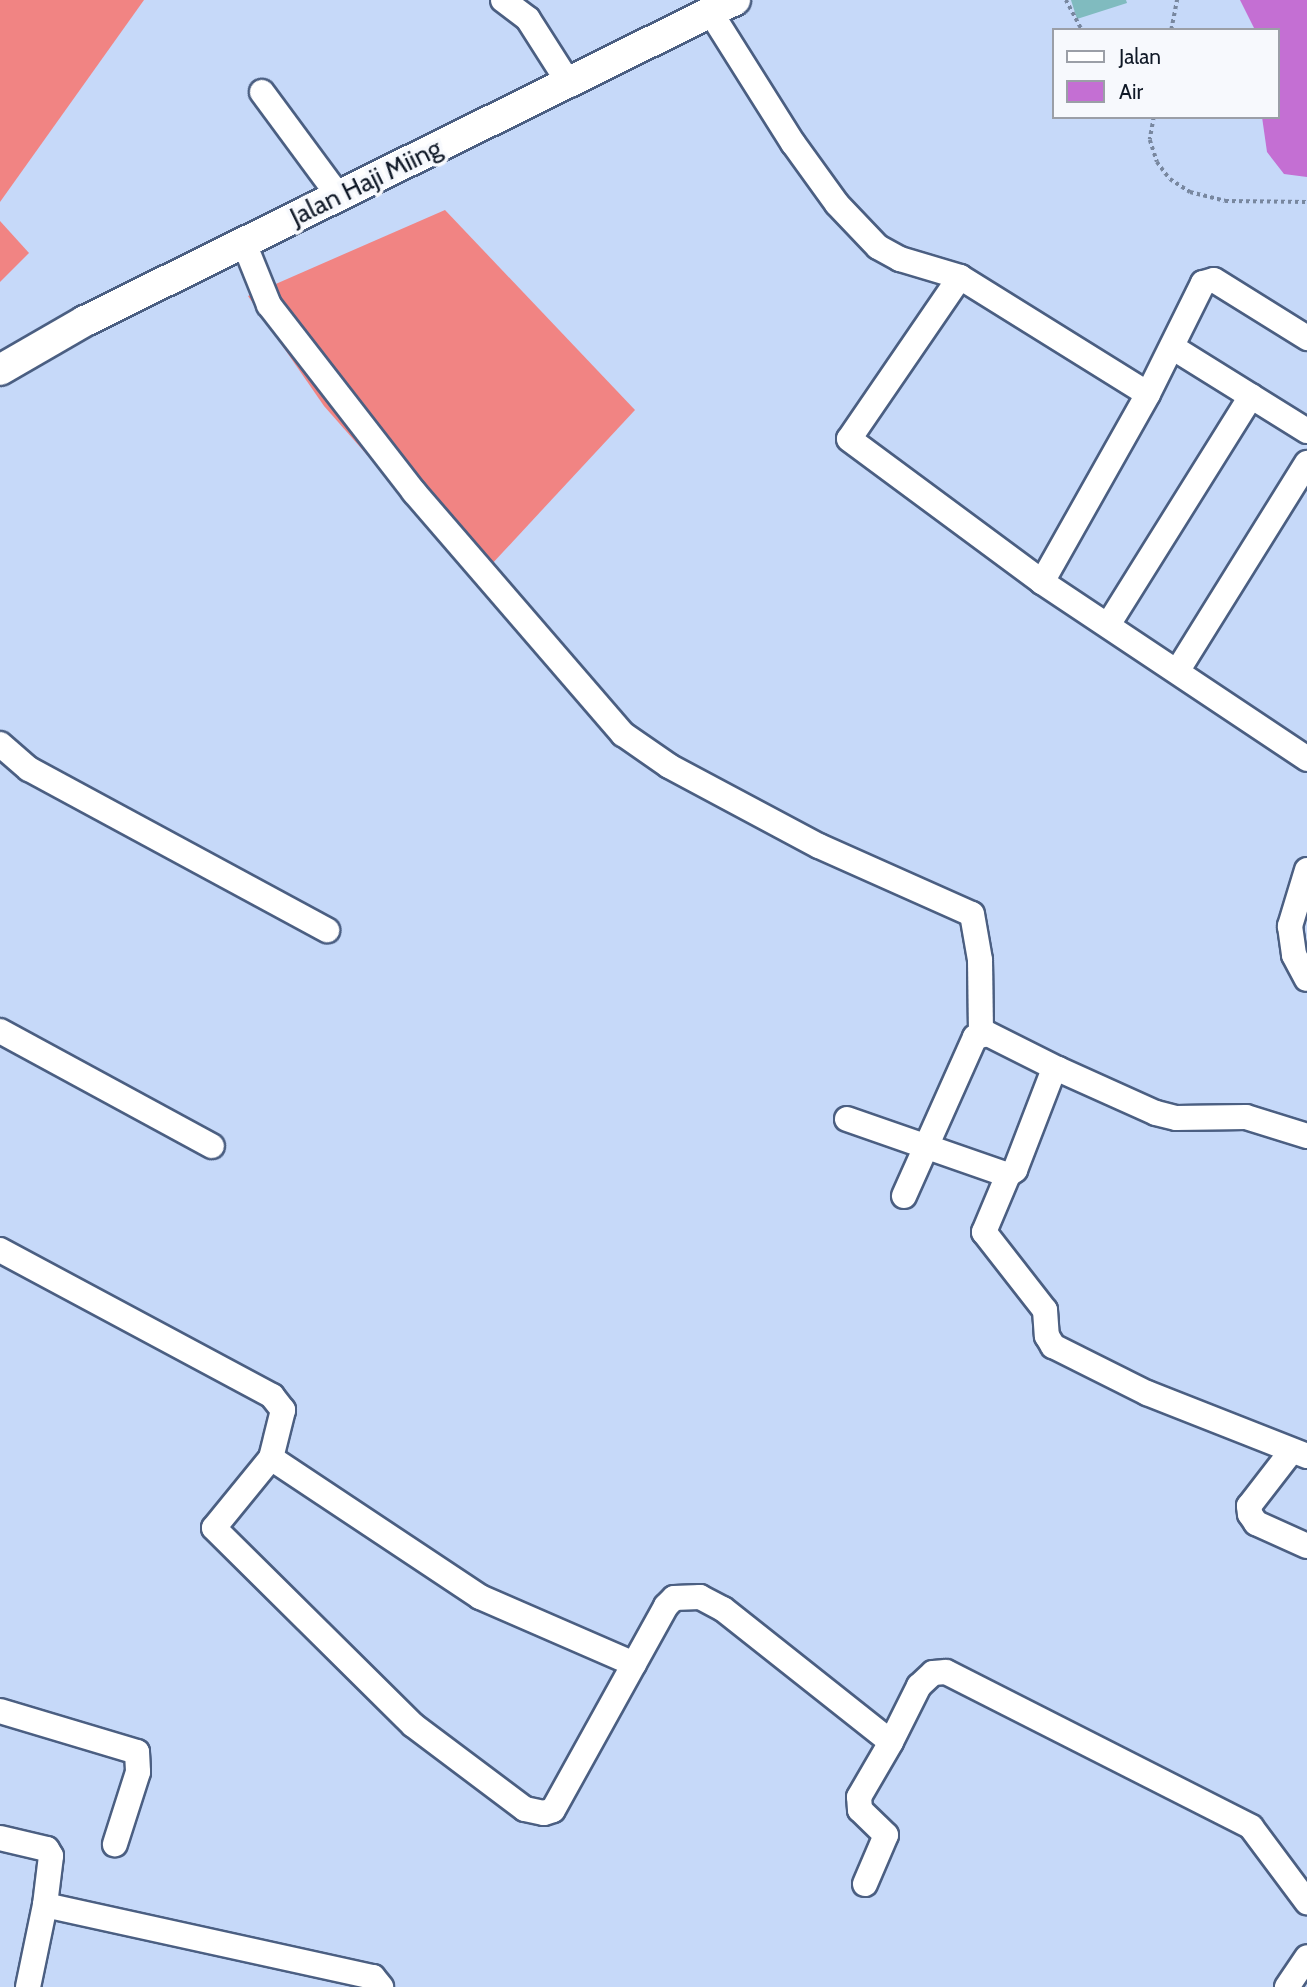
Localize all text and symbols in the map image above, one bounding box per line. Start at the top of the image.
legend [1052,28,1279,119]
text: Jalan [1119,44,1161,69]
text: Air [1119,79,1143,104]
street label: Jalan Haji Miing [285,133,447,233]

